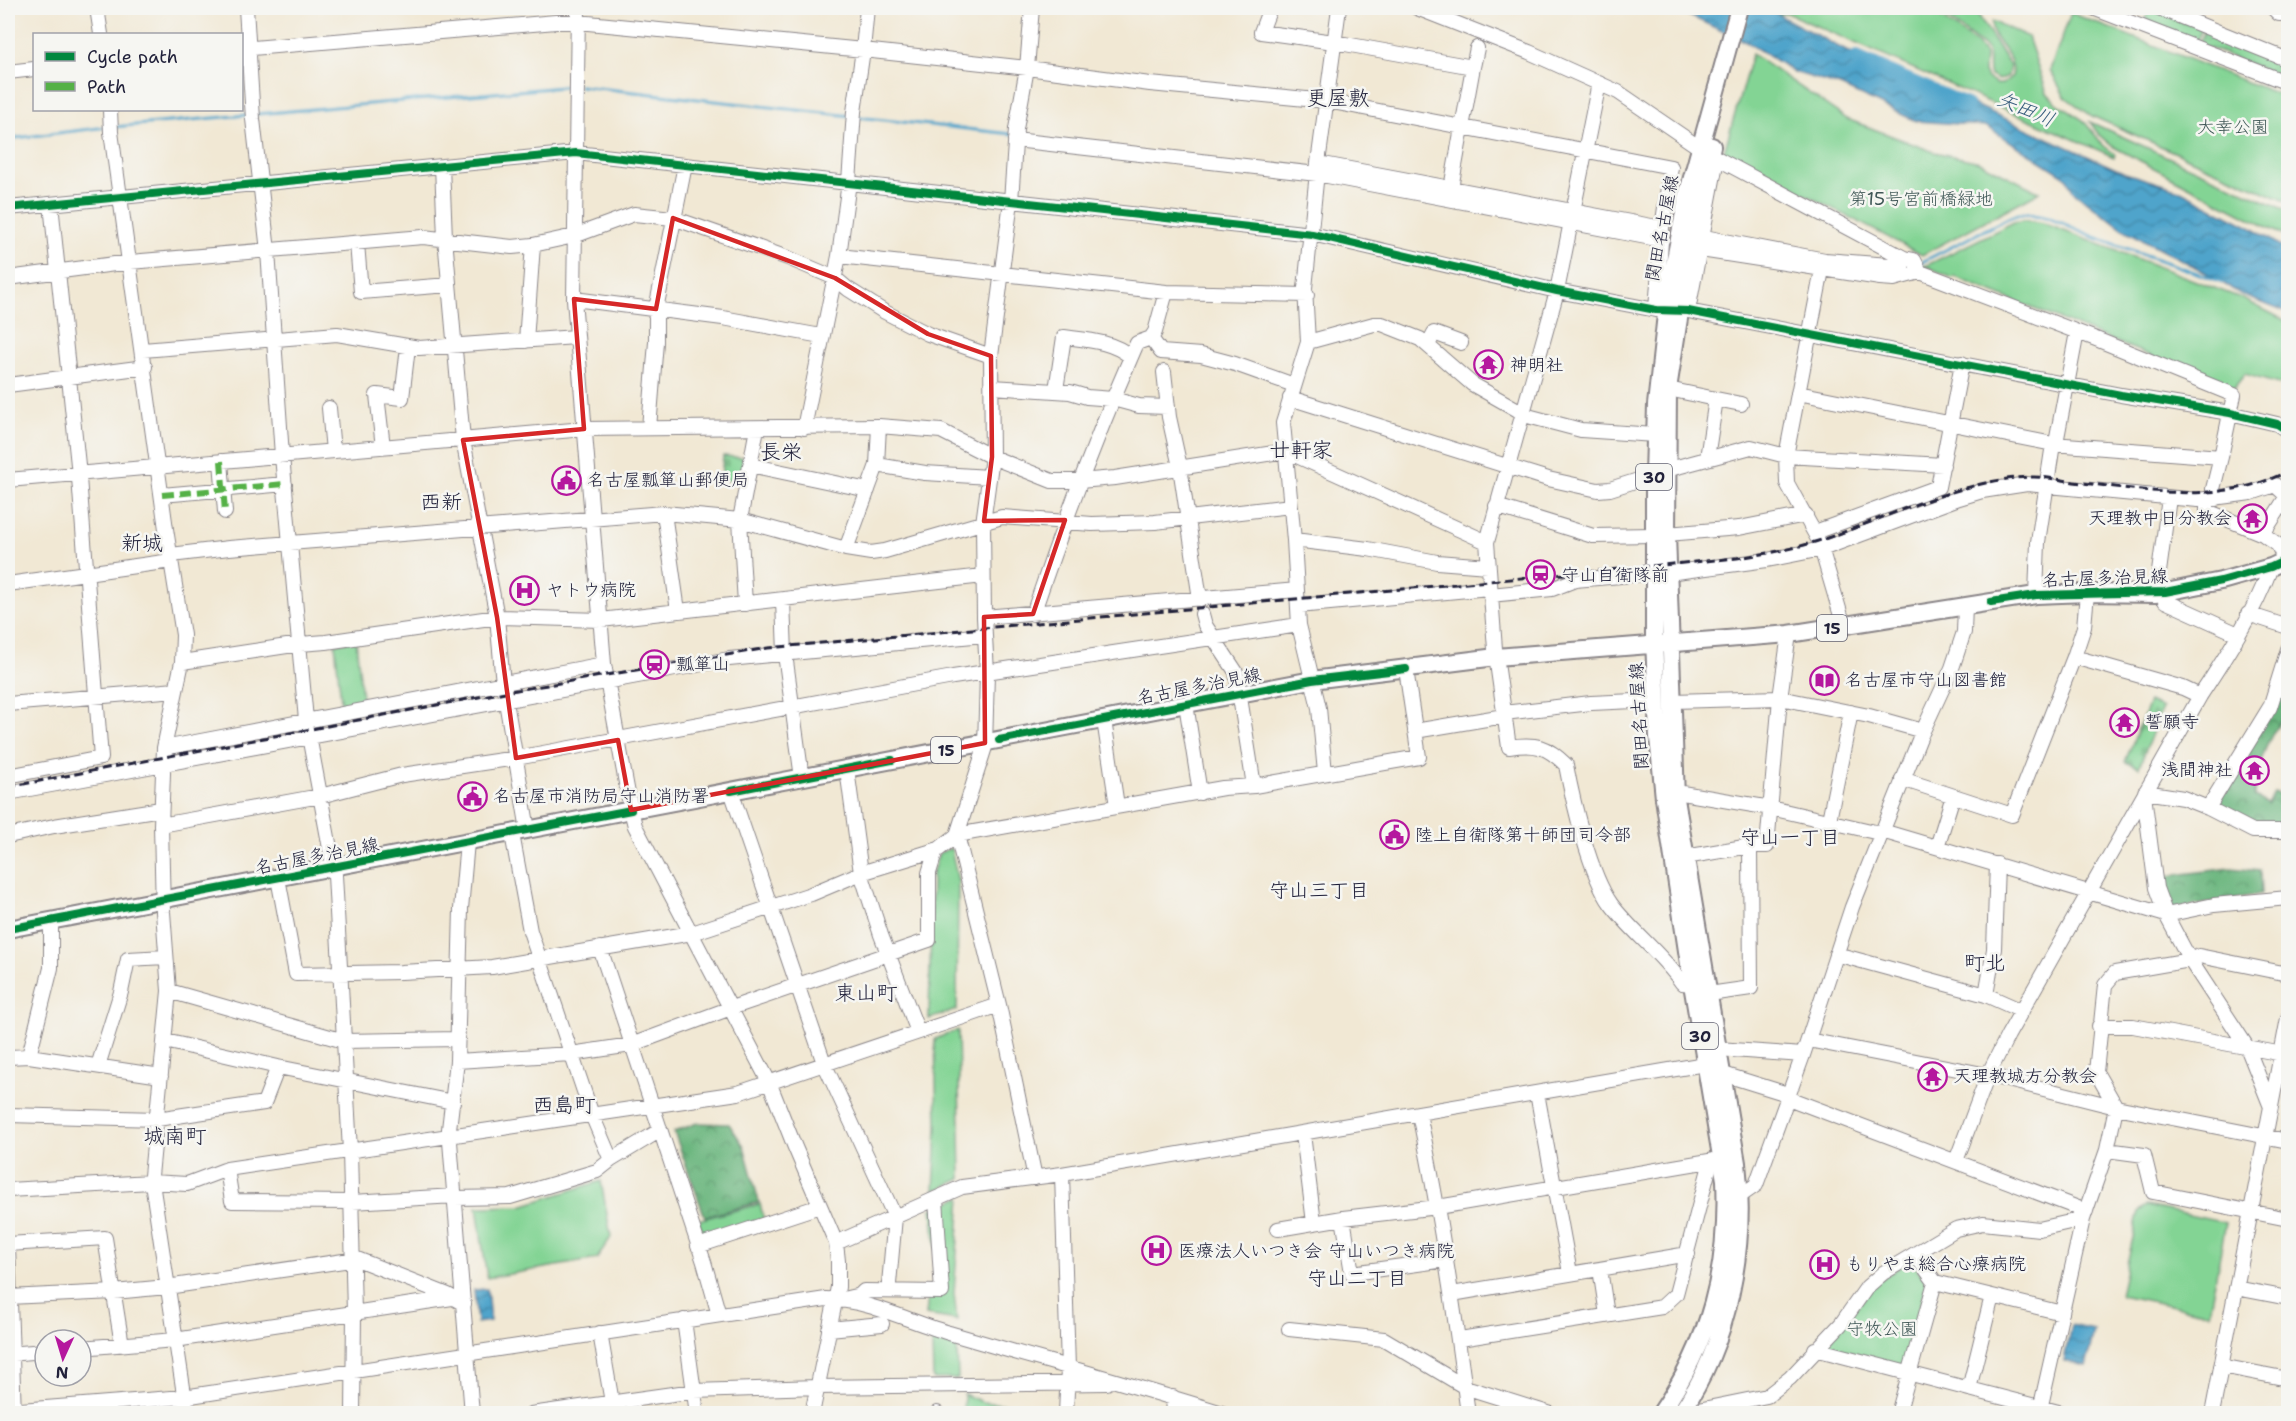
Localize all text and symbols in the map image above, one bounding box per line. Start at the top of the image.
legend [33,33,243,111]
text: Cycle path [87,45,178,69]
text: Path [87,75,126,99]
district label: 更屋敷 [1307,84,1370,112]
water label: 矢田川 [1993,85,2059,133]
park label: 大幸公園 [2197,115,2269,139]
street label: 関田名古屋線 [1640,173,1684,283]
park label: 第15号宮前橋緑地 [1849,187,1993,211]
temple icon: 神明社 [1473,349,1505,381]
place label: 神明社 [1510,353,1564,377]
district label: 廿軒家 [1270,436,1333,464]
district label: 長栄 [760,438,802,466]
public building icon: 名古屋瓢箪山郵便局 [550,464,582,496]
road number: 30 [1636,464,1672,490]
place label: 名古屋瓢箪山郵便局 [587,468,749,492]
district label: 西新 [420,488,462,516]
temple icon: 天理教中日分教会 [2237,502,2269,534]
place label: 天理教中日分教会 [2088,506,2232,530]
district label: 新城 [121,529,163,557]
station icon: 守山自衛隊前 [1524,559,1556,591]
place label: 守山自衛隊前 [1561,563,1669,587]
street label: 名古屋多治見線 [2042,564,2168,592]
hospital icon: ヤトウ病院 [509,574,541,606]
place label: ヤトウ病院 [546,578,636,602]
road number: 15 [1817,615,1847,641]
station icon: 瓢箪山 [639,648,671,680]
place label: 瓢箪山 [676,652,730,676]
street label: 関田名古屋線 [1624,661,1654,771]
street label: 名古屋多治見線 [1135,662,1263,710]
library icon: 名古屋市守山図書館 [1808,664,1840,696]
place label: 名古屋市守山図書館 [1845,668,2007,692]
temple icon: 誓願寺 [2108,706,2140,738]
place label: 誓願寺 [2145,710,2199,734]
road number: 15 [931,737,961,763]
temple icon: 浅間神社 [2238,754,2270,786]
place label: 浅間神社 [2161,758,2233,782]
public building icon: 名古屋市消防局守山消防署 [456,780,488,812]
place label: 名古屋市消防局守山消防署 [493,784,709,808]
public building icon: 陸上自衛隊第十師団司令部 [1378,819,1410,851]
place label: 陸上自衛隊第十師団司令部 [1415,823,1631,847]
district label: 守山一丁目 [1740,824,1840,850]
street label: 名古屋多治見線 [253,832,381,880]
district label: 守山三丁目 [1269,877,1369,903]
district label: 町北 [1964,949,2006,977]
district label: 東山町 [835,979,898,1007]
road number: 30 [1682,1023,1718,1049]
temple icon: 天理教城方分教会 [1916,1060,1948,1092]
place label: 天理教城方分教会 [1953,1064,2097,1088]
district label: 西島町 [533,1091,596,1119]
district label: 城南町 [144,1122,207,1150]
hospital icon: 医療法人いつき会 守山いつき病院 [1141,1235,1173,1267]
place label: 医療法人いつき会 守山いつき病院 [1178,1239,1454,1263]
hospital icon: もりやま総合心療病院 [1809,1248,1841,1280]
place label: もりやま総合心療病院 [1846,1252,2026,1276]
district label: 守山二丁目 [1307,1265,1407,1291]
park label: 守牧公園 [1846,1317,1918,1341]
north arrow [33,1328,93,1388]
text: N [55,1362,69,1383]

